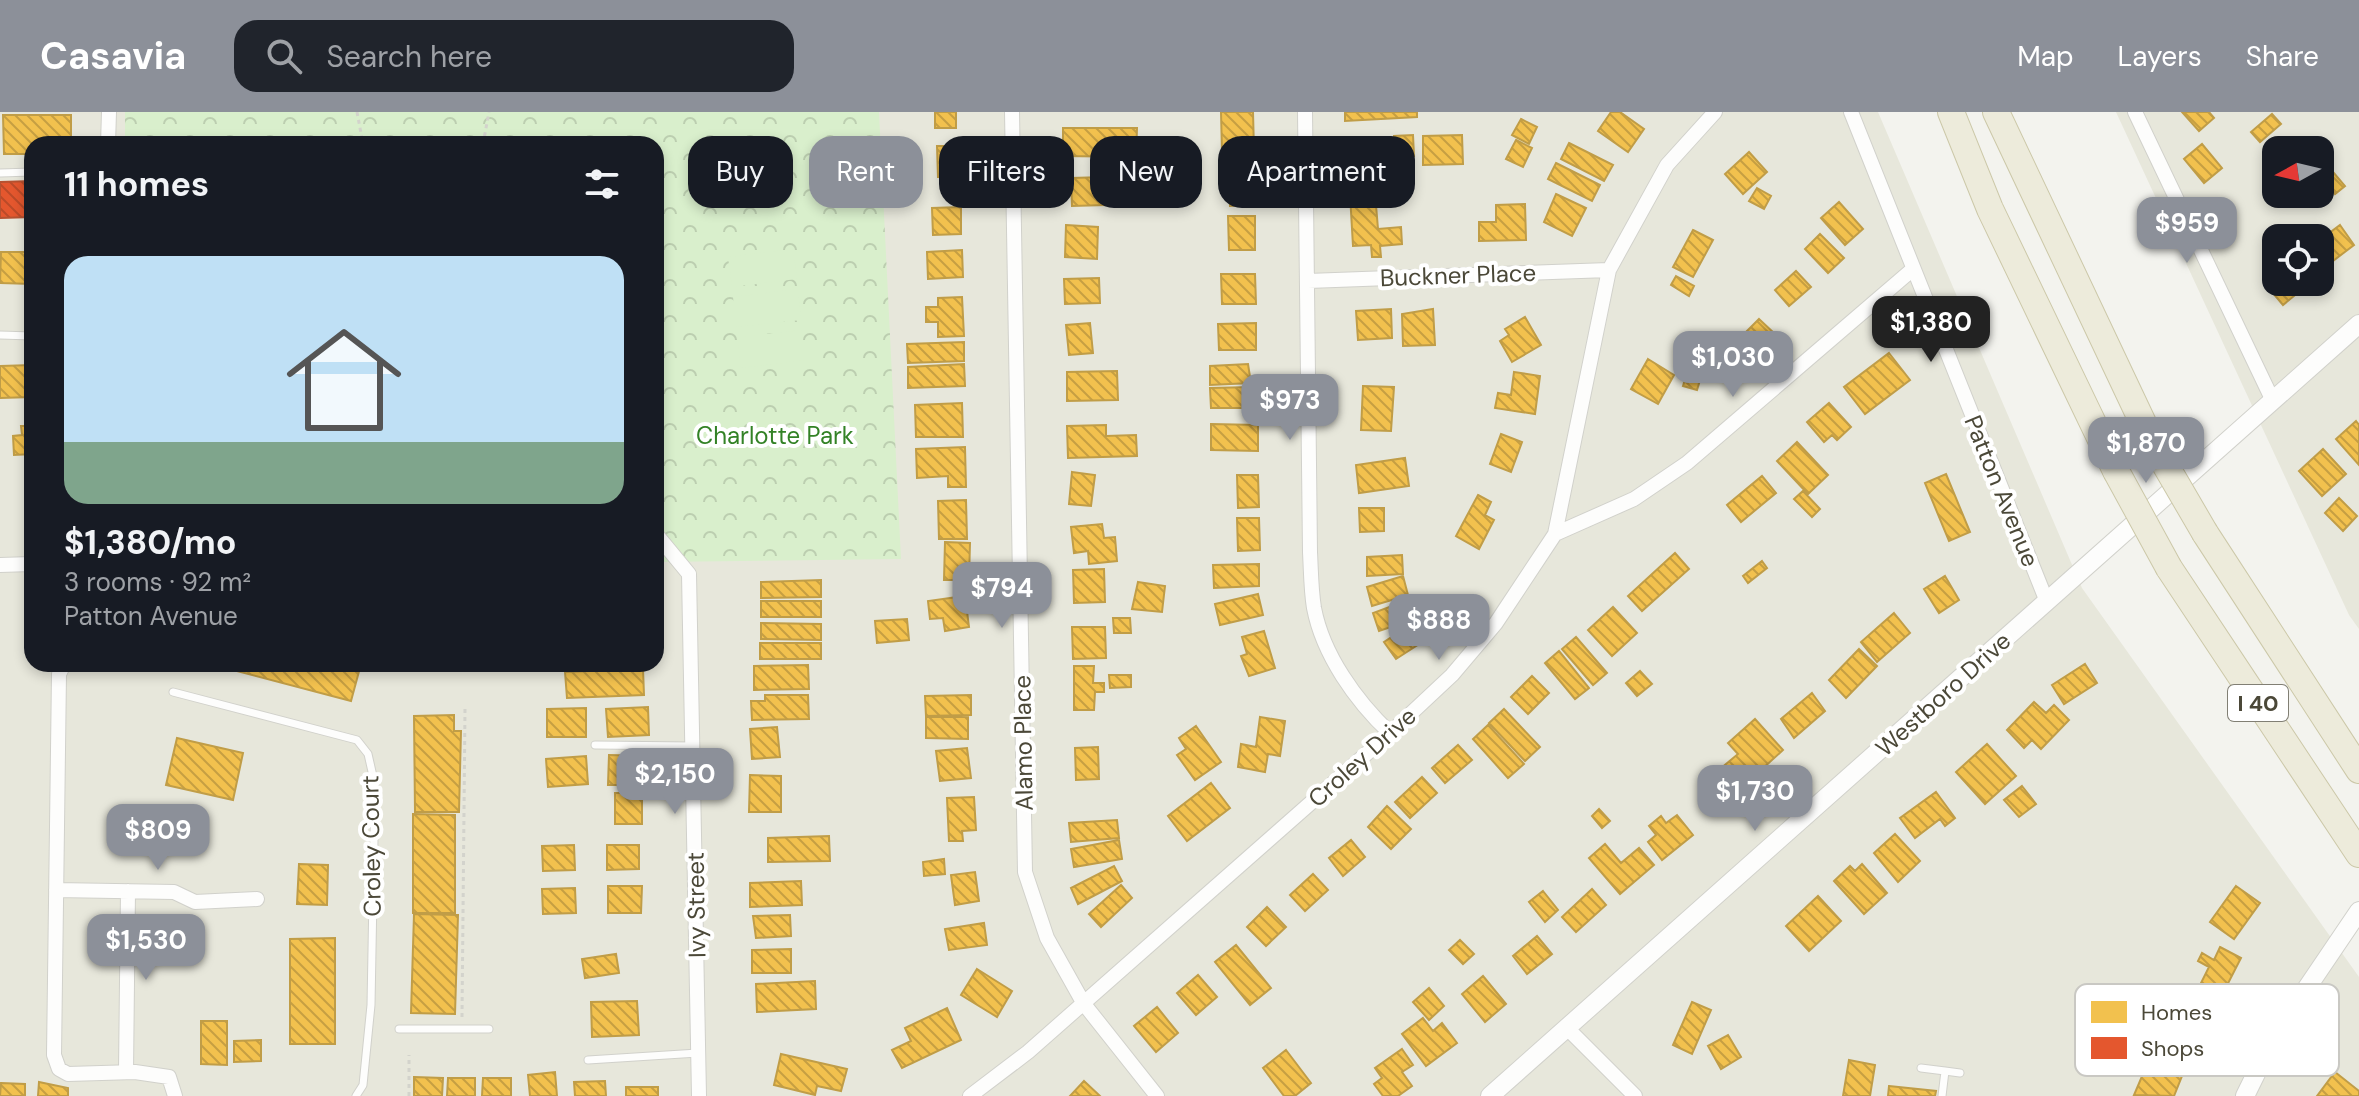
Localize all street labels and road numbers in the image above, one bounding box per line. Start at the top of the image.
street label: Buckner Place [1379,257,1537,293]
street label: Patton Avenue [1958,411,2046,571]
street label: Westboro Drive [1869,625,2017,763]
street label: Alamo Place [1006,675,1040,811]
road number: I 40 [2228,685,2288,721]
street label: Croley Drive [1301,700,1423,814]
street label: Croley Court [354,775,388,917]
street label: Ivy Street [680,852,712,958]

